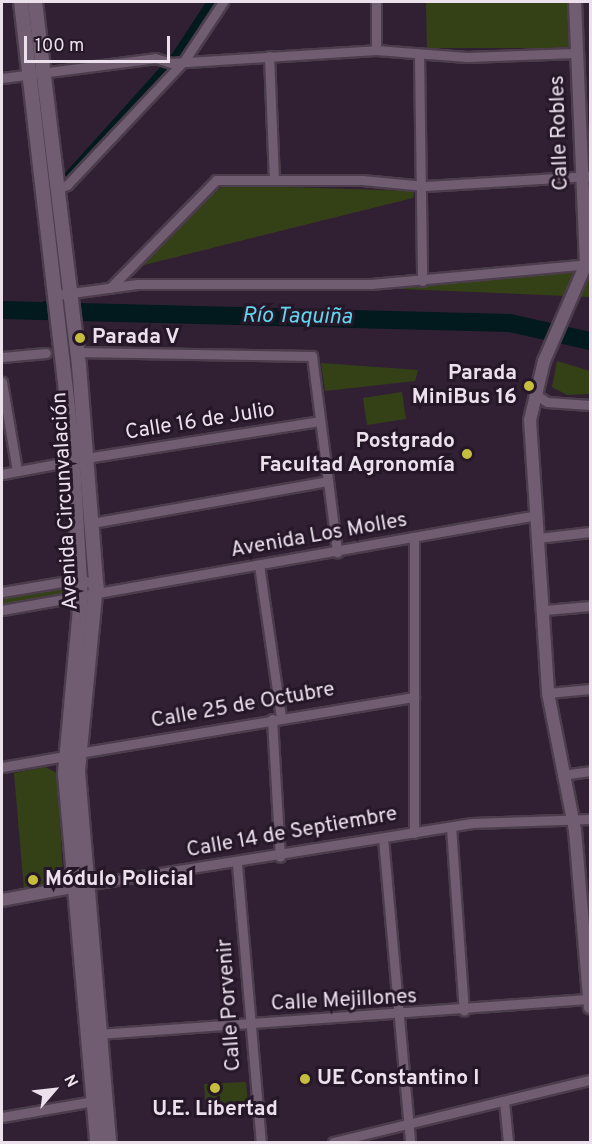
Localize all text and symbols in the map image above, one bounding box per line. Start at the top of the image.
scale bar [27,24,172,62]
text: 100 m [35,35,84,58]
street label: Calle Robles [545,75,575,191]
water label: Río Taquiña [241,303,353,331]
place label: Parada V [92,325,180,351]
marker: Parada V [73,331,87,345]
place label: Parada MiniBus 16 [412,361,517,411]
marker: Parada MiniBus 16 [522,379,536,393]
street label: Avenida Circunvalación [48,391,84,611]
street label: Calle 16 de Julio [123,398,277,446]
place label: Postgrado Facultad Agronomía [259,429,455,479]
marker: Postgrado Facultad Agronomía [460,447,474,461]
street label: Avenida Los Molles [229,508,409,564]
street label: Calle 25 de Octubre [149,677,337,735]
street label: Calle 14 de Septiembre [185,802,399,864]
place label: Módulo Policial [45,867,194,893]
marker: Módulo Policial [26,873,40,887]
street label: Calle Porvenir [213,938,247,1072]
street label: Calle Mejillones [270,985,418,1017]
north arrow [24,1060,84,1120]
place label: UE Constantino I [317,1066,480,1092]
text: N [58,1072,81,1091]
marker: UE Constantino I [298,1072,312,1086]
marker: U.E. Libertad [208,1081,222,1095]
place label: U.E. Libertad [152,1097,278,1123]

